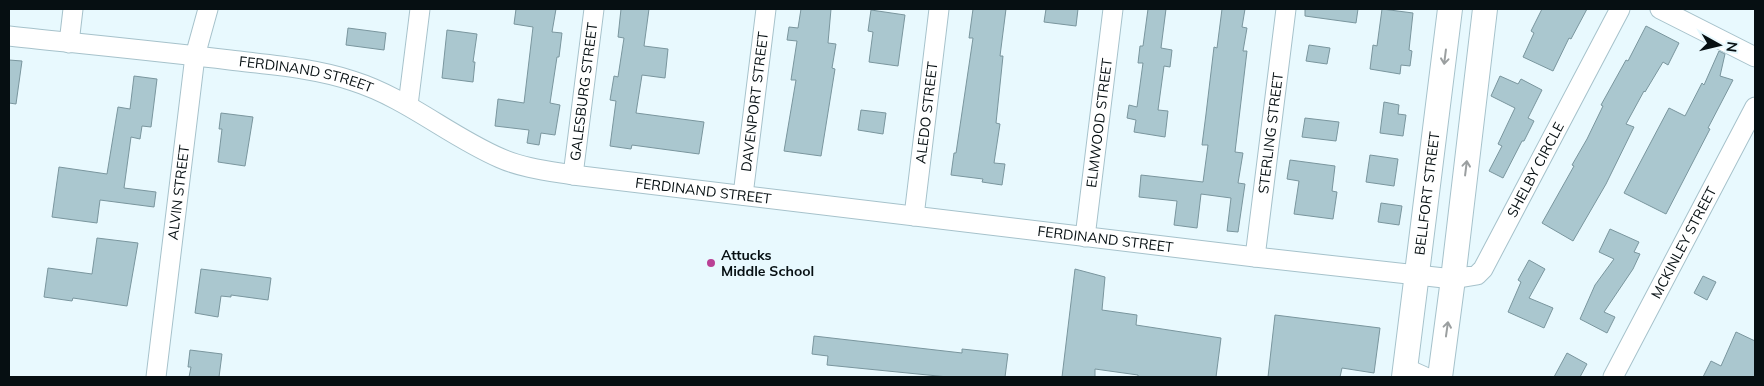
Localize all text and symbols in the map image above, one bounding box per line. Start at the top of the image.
north arrow [1694,20,1744,70]
street label: GALESBURG STREET [566,21,601,162]
street label: DAVENPORT STREET [737,30,772,173]
text: N [1722,40,1742,53]
one-way arrow [1440,49,1450,65]
street label: FERDINAND STREET [238,52,377,97]
street label: ELMWOOD STREET [1082,57,1116,189]
street label: ALEDO STREET [911,60,942,165]
street label: STERLING STREET [1254,71,1287,195]
street label: SHELBY CIRCLE [1503,119,1568,220]
street label: BELLFORT STREET [1410,130,1444,256]
street label: ALVIN STREET [164,143,193,241]
one-way arrow [1461,160,1471,176]
street label: FERDINAND STREET [634,174,773,208]
street label: MCKINLEY STREET [1647,183,1721,302]
street label: FERDINAND STREET [1036,222,1175,256]
place label: Attucks Middle School [721,246,814,280]
marker: Attucks Middle School [705,257,717,269]
one-way arrow [1442,321,1452,337]

